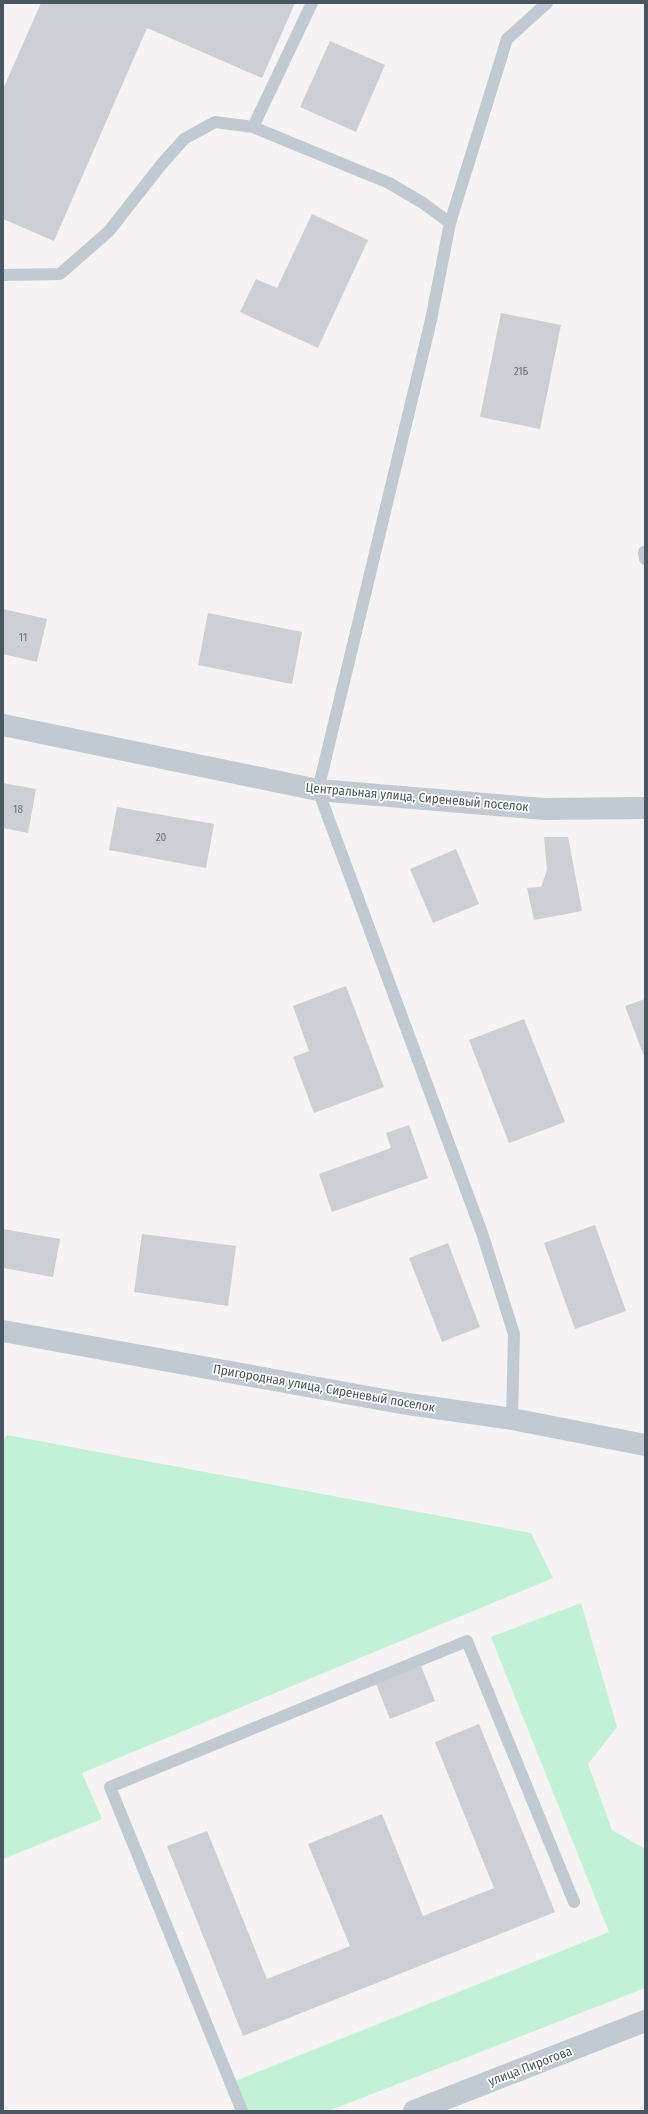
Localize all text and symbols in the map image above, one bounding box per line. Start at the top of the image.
house number: 21Б [514,365,529,378]
house number: 11 [19,631,27,644]
street label: Центральная улица, Сиреневый поселок [305,780,529,814]
house number: 18 [13,803,23,816]
house number: 20 [156,831,167,844]
street label: Пригородная улица, Сиреневый поселок [212,1361,436,1415]
street label: улица Пирогова [486,2043,574,2089]

